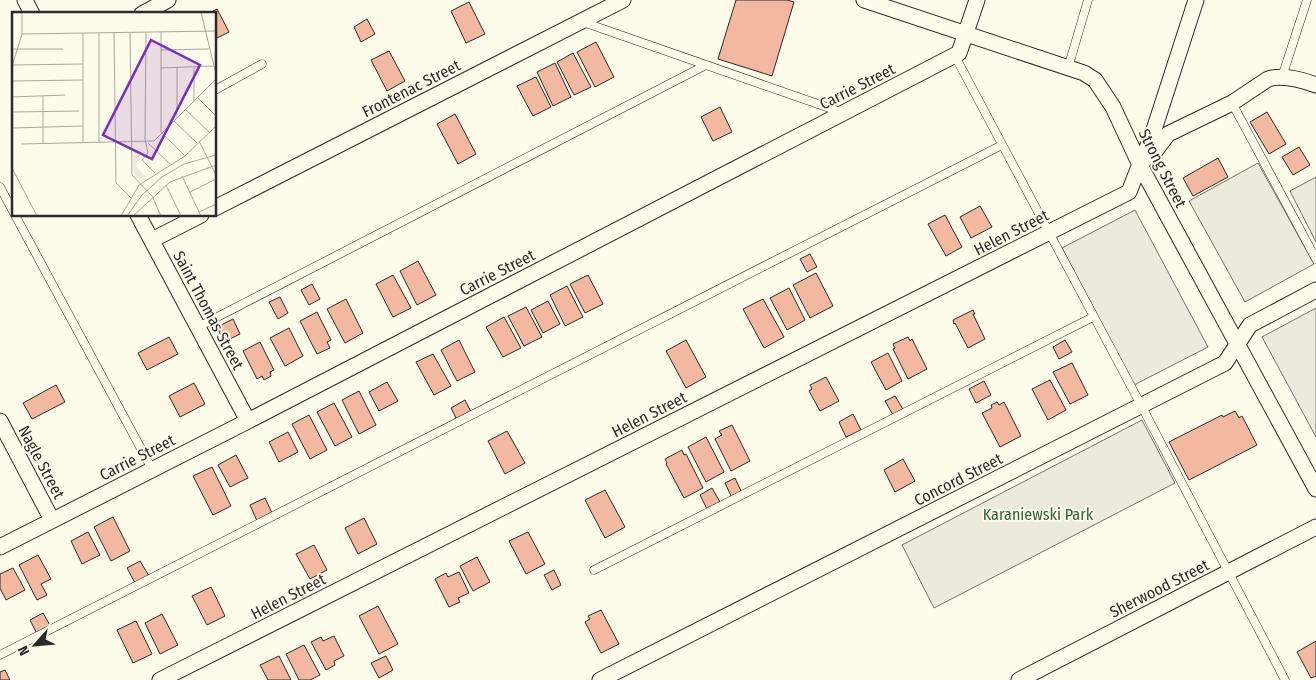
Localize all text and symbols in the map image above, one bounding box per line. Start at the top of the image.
inset map [12,12,216,216]
street label: Frontenac Street [359,55,464,121]
street label: Carrie Street [816,59,899,114]
street label: Strong Street [1135,126,1191,211]
street label: Helen Street [971,205,1052,259]
street label: Carrie Street [456,245,539,300]
street label: Saint Thomas Street [169,248,248,373]
street label: Helen Street [609,387,690,441]
street label: Nagle Street [14,422,69,503]
street label: Carrie Street [96,430,179,485]
street label: Concord Street [911,449,1006,510]
park label: Karaniewski Park [983,505,1094,524]
street label: Sherwood Street [1106,555,1213,622]
street label: Helen Street [248,569,329,623]
north arrow [10,620,60,670]
text: N [14,643,33,658]

